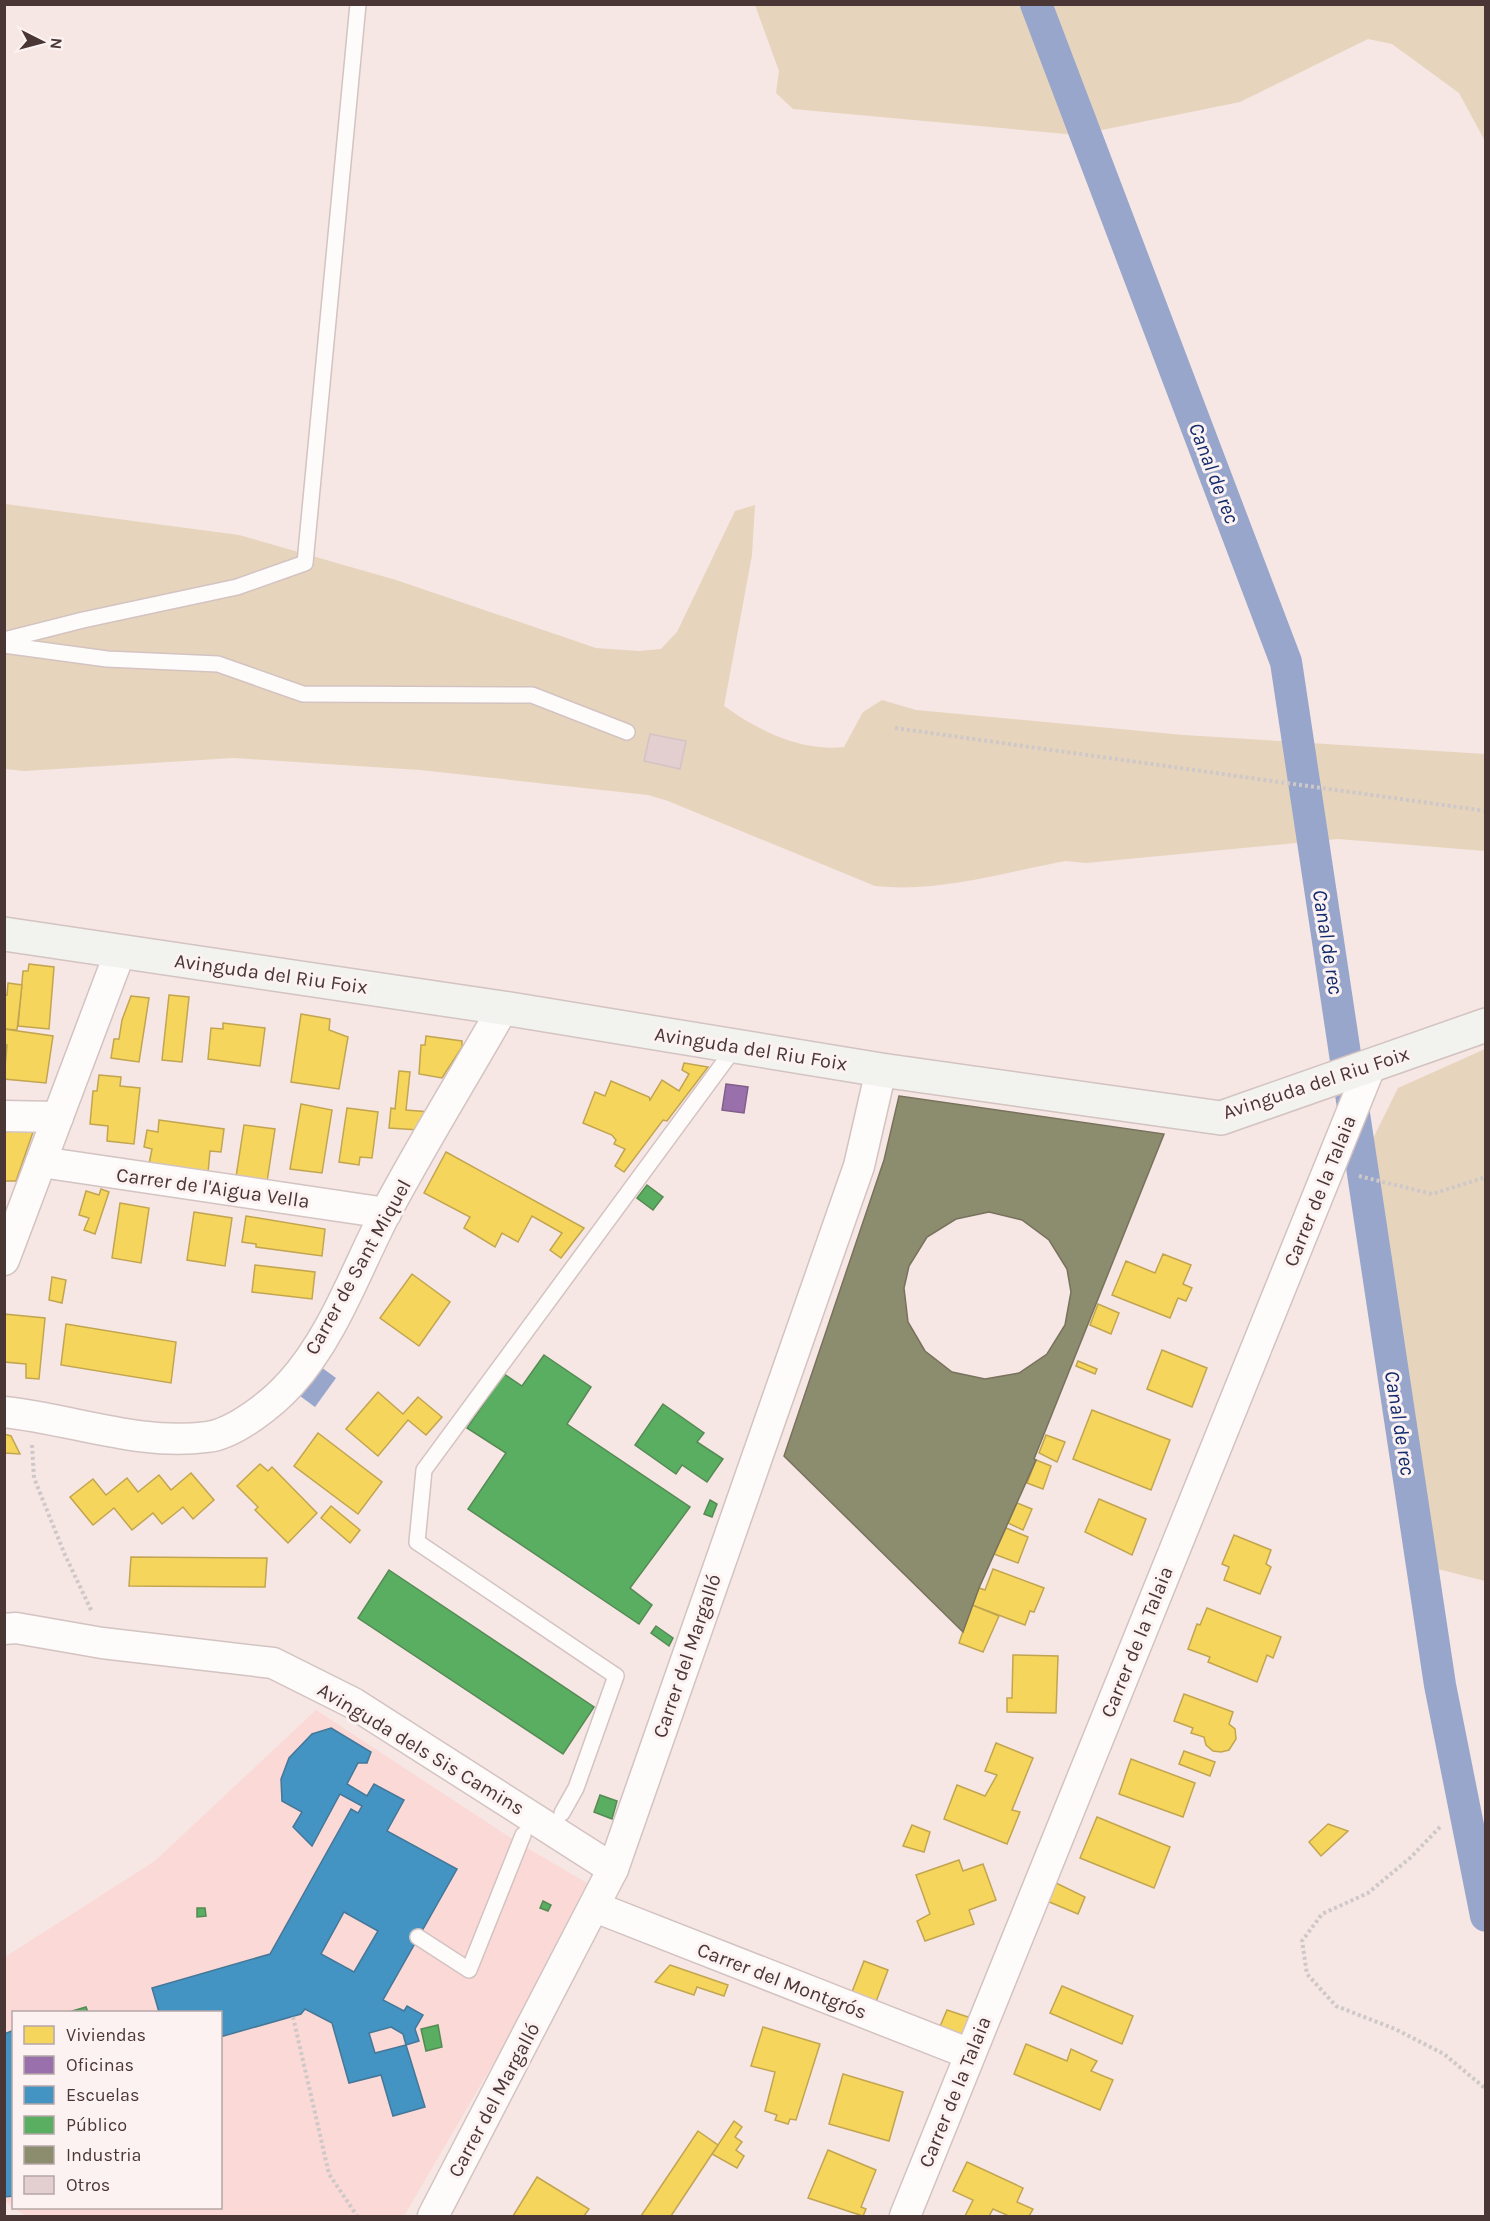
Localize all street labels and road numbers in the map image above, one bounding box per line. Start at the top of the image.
street label: Avinguda del Riu Foix [173,949,369,999]
street label: Avinguda del Riu Foix [653,1022,849,1076]
street label: Avinguda del Riu Foix [1220,1042,1412,1124]
street label: Carrer de la Talaia [1279,1112,1361,1270]
street label: Carrer de l'Aigua Vella [115,1163,311,1213]
street label: Carrer de Sant Miquel [300,1175,416,1359]
street label: Carrer de la Talaia [1096,1563,1178,1721]
street label: Carrer del Margalló [648,1571,726,1741]
street label: Avinguda dels Sis Camins [314,1678,528,1820]
street label: Carrer del Montgrós [694,1938,870,2024]
street label: Carrer de la Talaia [914,2013,996,2171]
street label: Carrer del Margalló [444,2019,544,2181]

